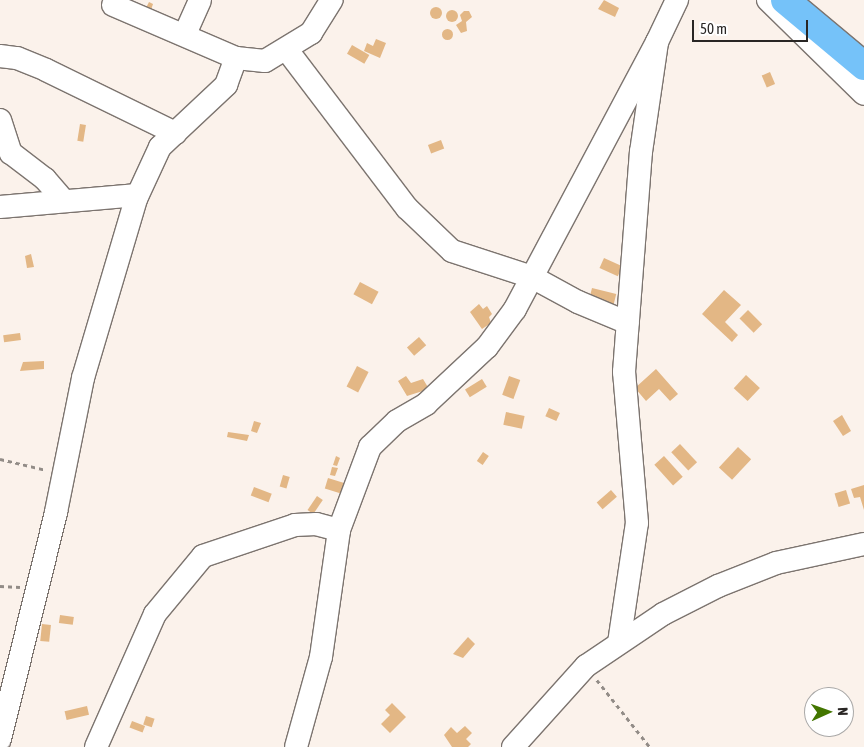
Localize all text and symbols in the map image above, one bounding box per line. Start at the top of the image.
scale bar [694,10,810,42]
text: 50 m [700,20,727,37]
north arrow [804,687,854,737]
text: N [835,707,851,716]

